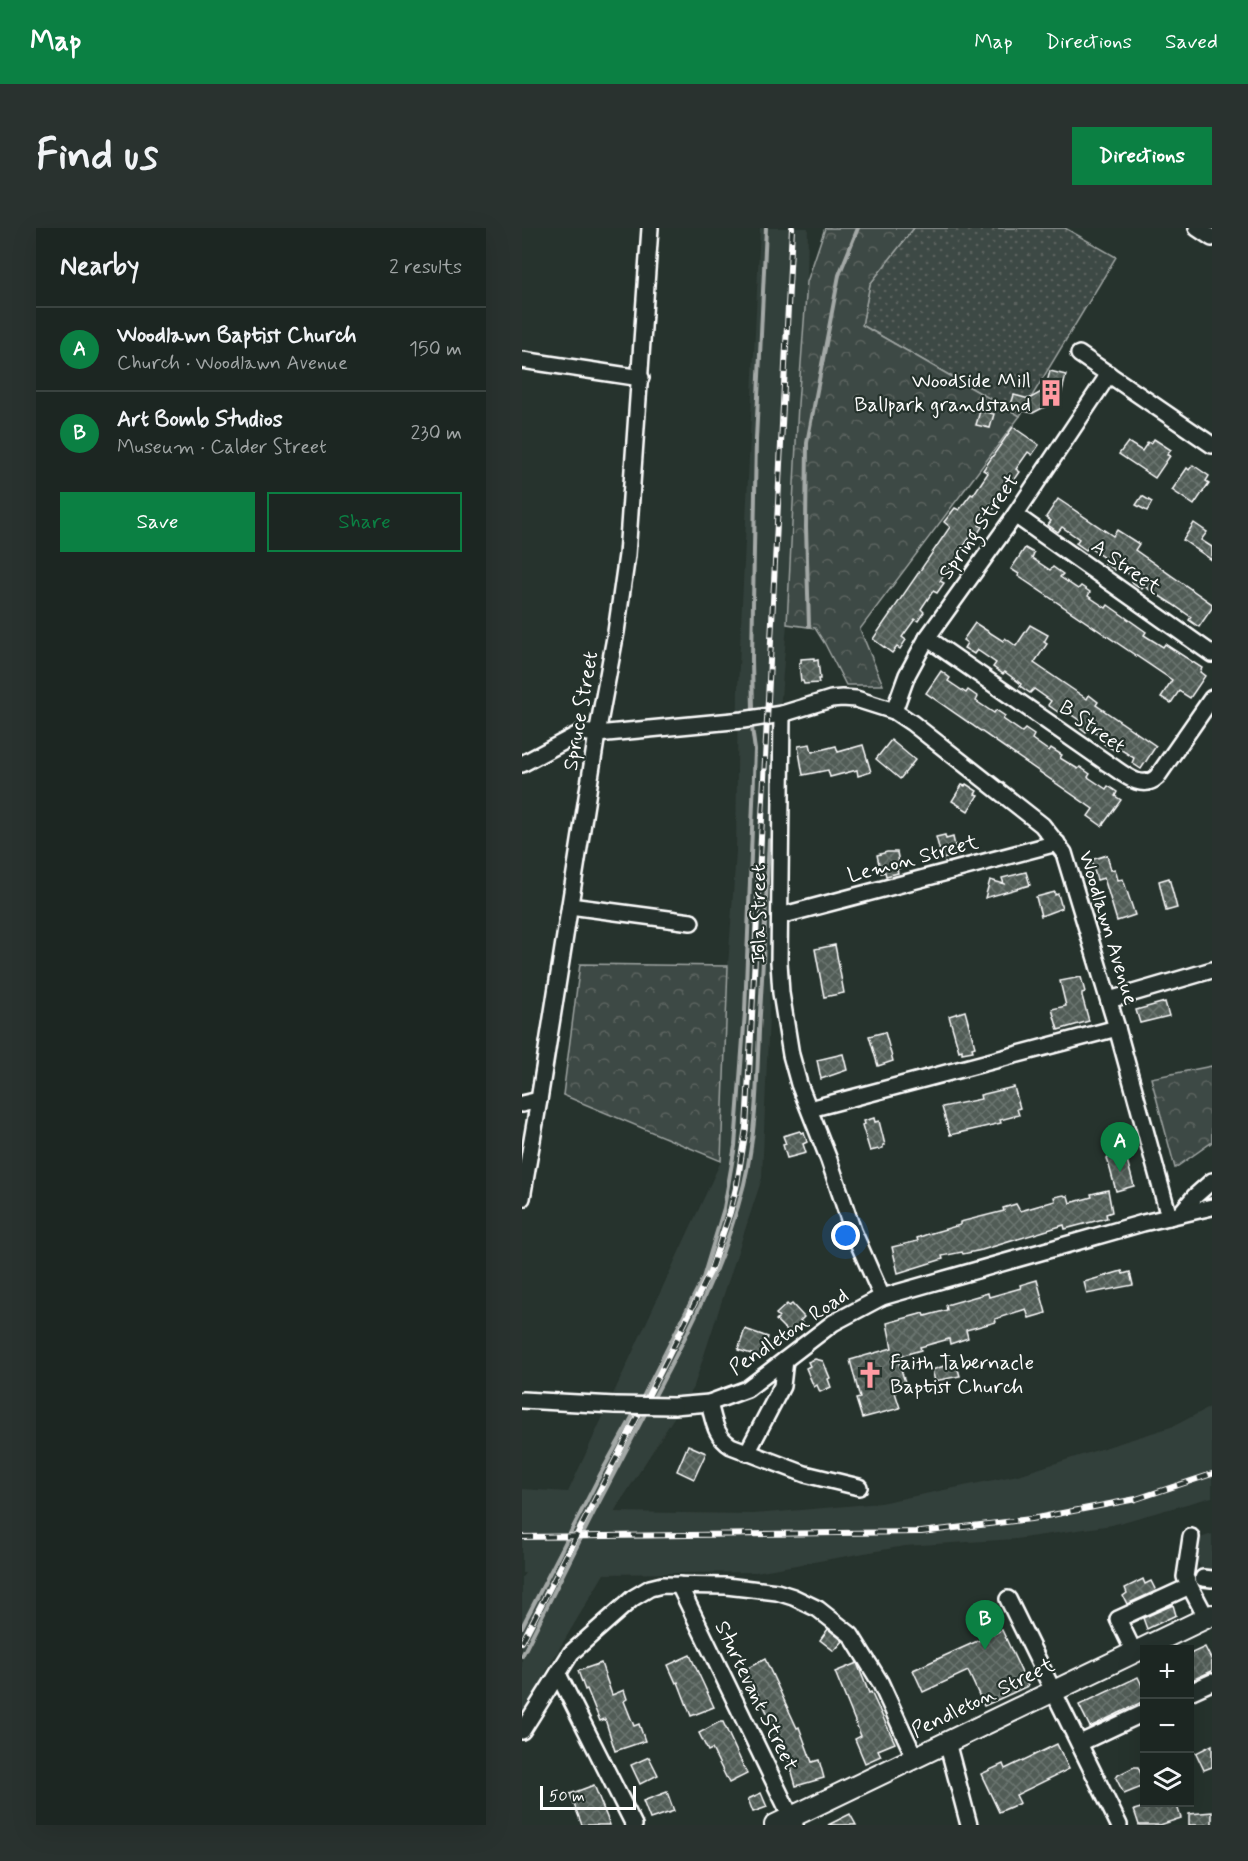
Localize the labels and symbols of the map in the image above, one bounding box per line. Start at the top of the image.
place label: Woodside Mill Ballpark grandstand [854,367,1031,419]
building icon: Woodside Mill Ballpark grandstand [1036,378,1066,408]
street label: Spring Street [932,469,1027,586]
street label: A Street [1085,533,1167,602]
street label: Spruce Street [557,649,605,773]
street label: B Street [1053,694,1131,760]
street label: Lemon Street [845,828,982,890]
street label: Woodlawn Avenue [1071,847,1145,1009]
street label: Iola Street [745,864,773,964]
pin: A [1100,1122,1140,1172]
your location [831,1221,860,1250]
street label: Pendleton Road [724,1282,854,1382]
place label: Faith Tabernacle Baptist Church [890,1349,1034,1401]
church icon: Faith Tabernacle Baptist Church [855,1360,885,1390]
pin: B [966,1600,1004,1650]
street label: Sturtevant Street [708,1616,805,1776]
street label: Pendleton Street [907,1651,1060,1745]
scale bar [540,1783,636,1810]

